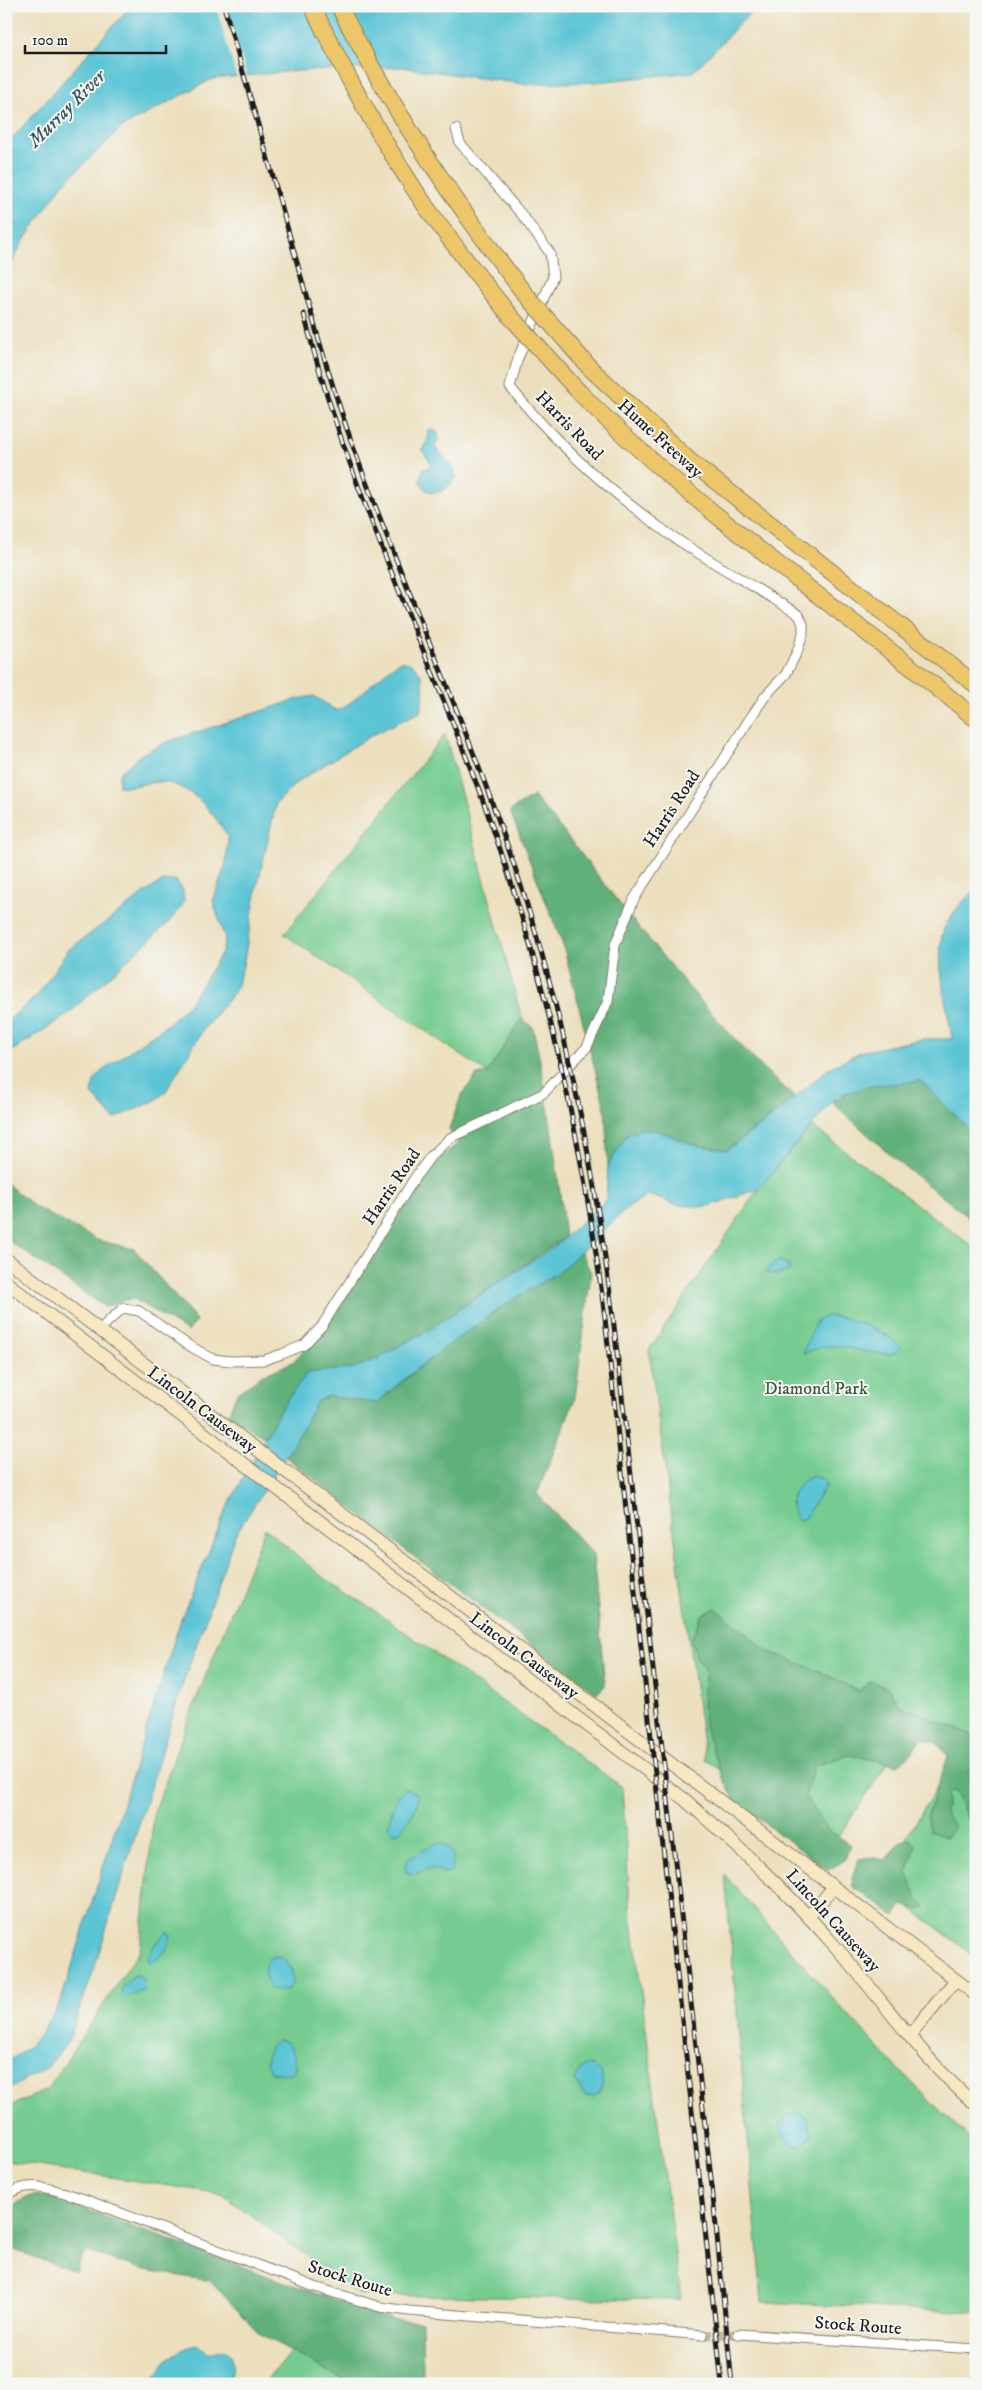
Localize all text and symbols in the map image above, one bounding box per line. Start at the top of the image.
scale bar [25,22,166,54]
text: 100 m [32,31,68,50]
water label: Murray River [22,64,112,154]
street label: Harris Road [531,387,607,465]
street label: Hume Freeway [613,395,708,483]
street label: Harris Road [639,766,705,852]
street label: Harris Road [358,1144,426,1230]
street label: Lincoln Causeway [143,1362,261,1459]
park label: Diamond Park [764,1378,868,1400]
street label: Lincoln Causeway [465,1608,583,1705]
street label: Lincoln Causeway [781,1865,885,1978]
street label: Stock Route [305,2256,395,2302]
street label: Stock Route [814,2312,902,2340]

